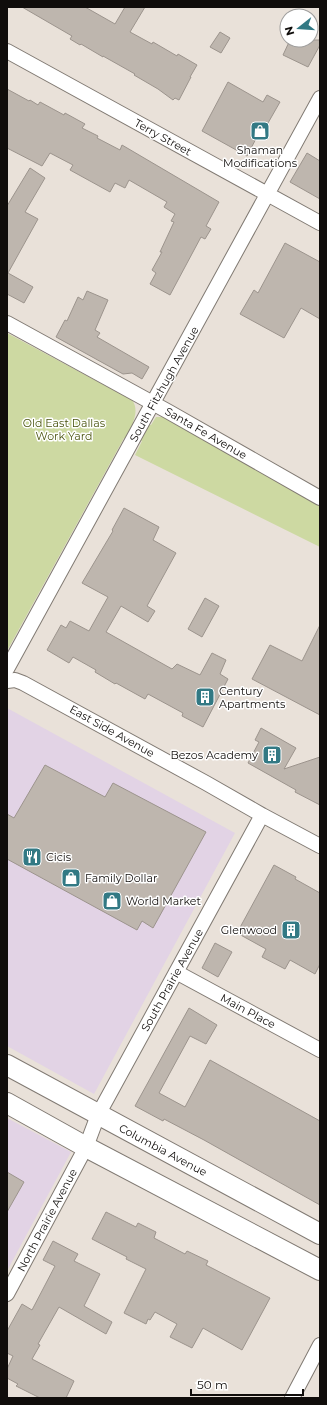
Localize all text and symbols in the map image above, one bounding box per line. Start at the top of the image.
north arrow [279,8,319,48]
text: N [281,25,297,37]
street label: Terry Street [132,116,194,159]
shop icon: Shaman Modifications [249,120,271,142]
place label: Shaman Modifications [223,143,298,170]
street label: South Fitzhugh Avenue [126,323,202,444]
street label: Santa Fe Avenue [163,404,250,462]
park label: Old East Dallas Work Yard [23,416,106,443]
place label: Century Apartments [219,684,286,711]
building icon: Century Apartments [194,686,216,708]
street label: East Side Avenue [67,702,157,760]
building icon: Bezos Academy [261,744,283,766]
place label: Bezos Academy [170,748,258,762]
restaurant icon: Cicis [21,846,43,868]
place label: Cicis [46,850,72,864]
shop icon: Family Dollar [60,867,82,889]
place label: Family Dollar [85,871,157,885]
shop icon: World Market [101,890,123,912]
place label: World Market [126,894,201,908]
building icon: Glenwood [280,919,302,941]
place label: Glenwood [221,923,277,937]
street label: South Prairie Avenue [138,926,206,1034]
street label: Main Place [218,991,278,1032]
street label: Columbia Avenue [117,1121,210,1179]
street label: North Prairie Avenue [14,1166,80,1274]
scale bar [191,1371,303,1397]
text: 50 m [197,1377,228,1392]

